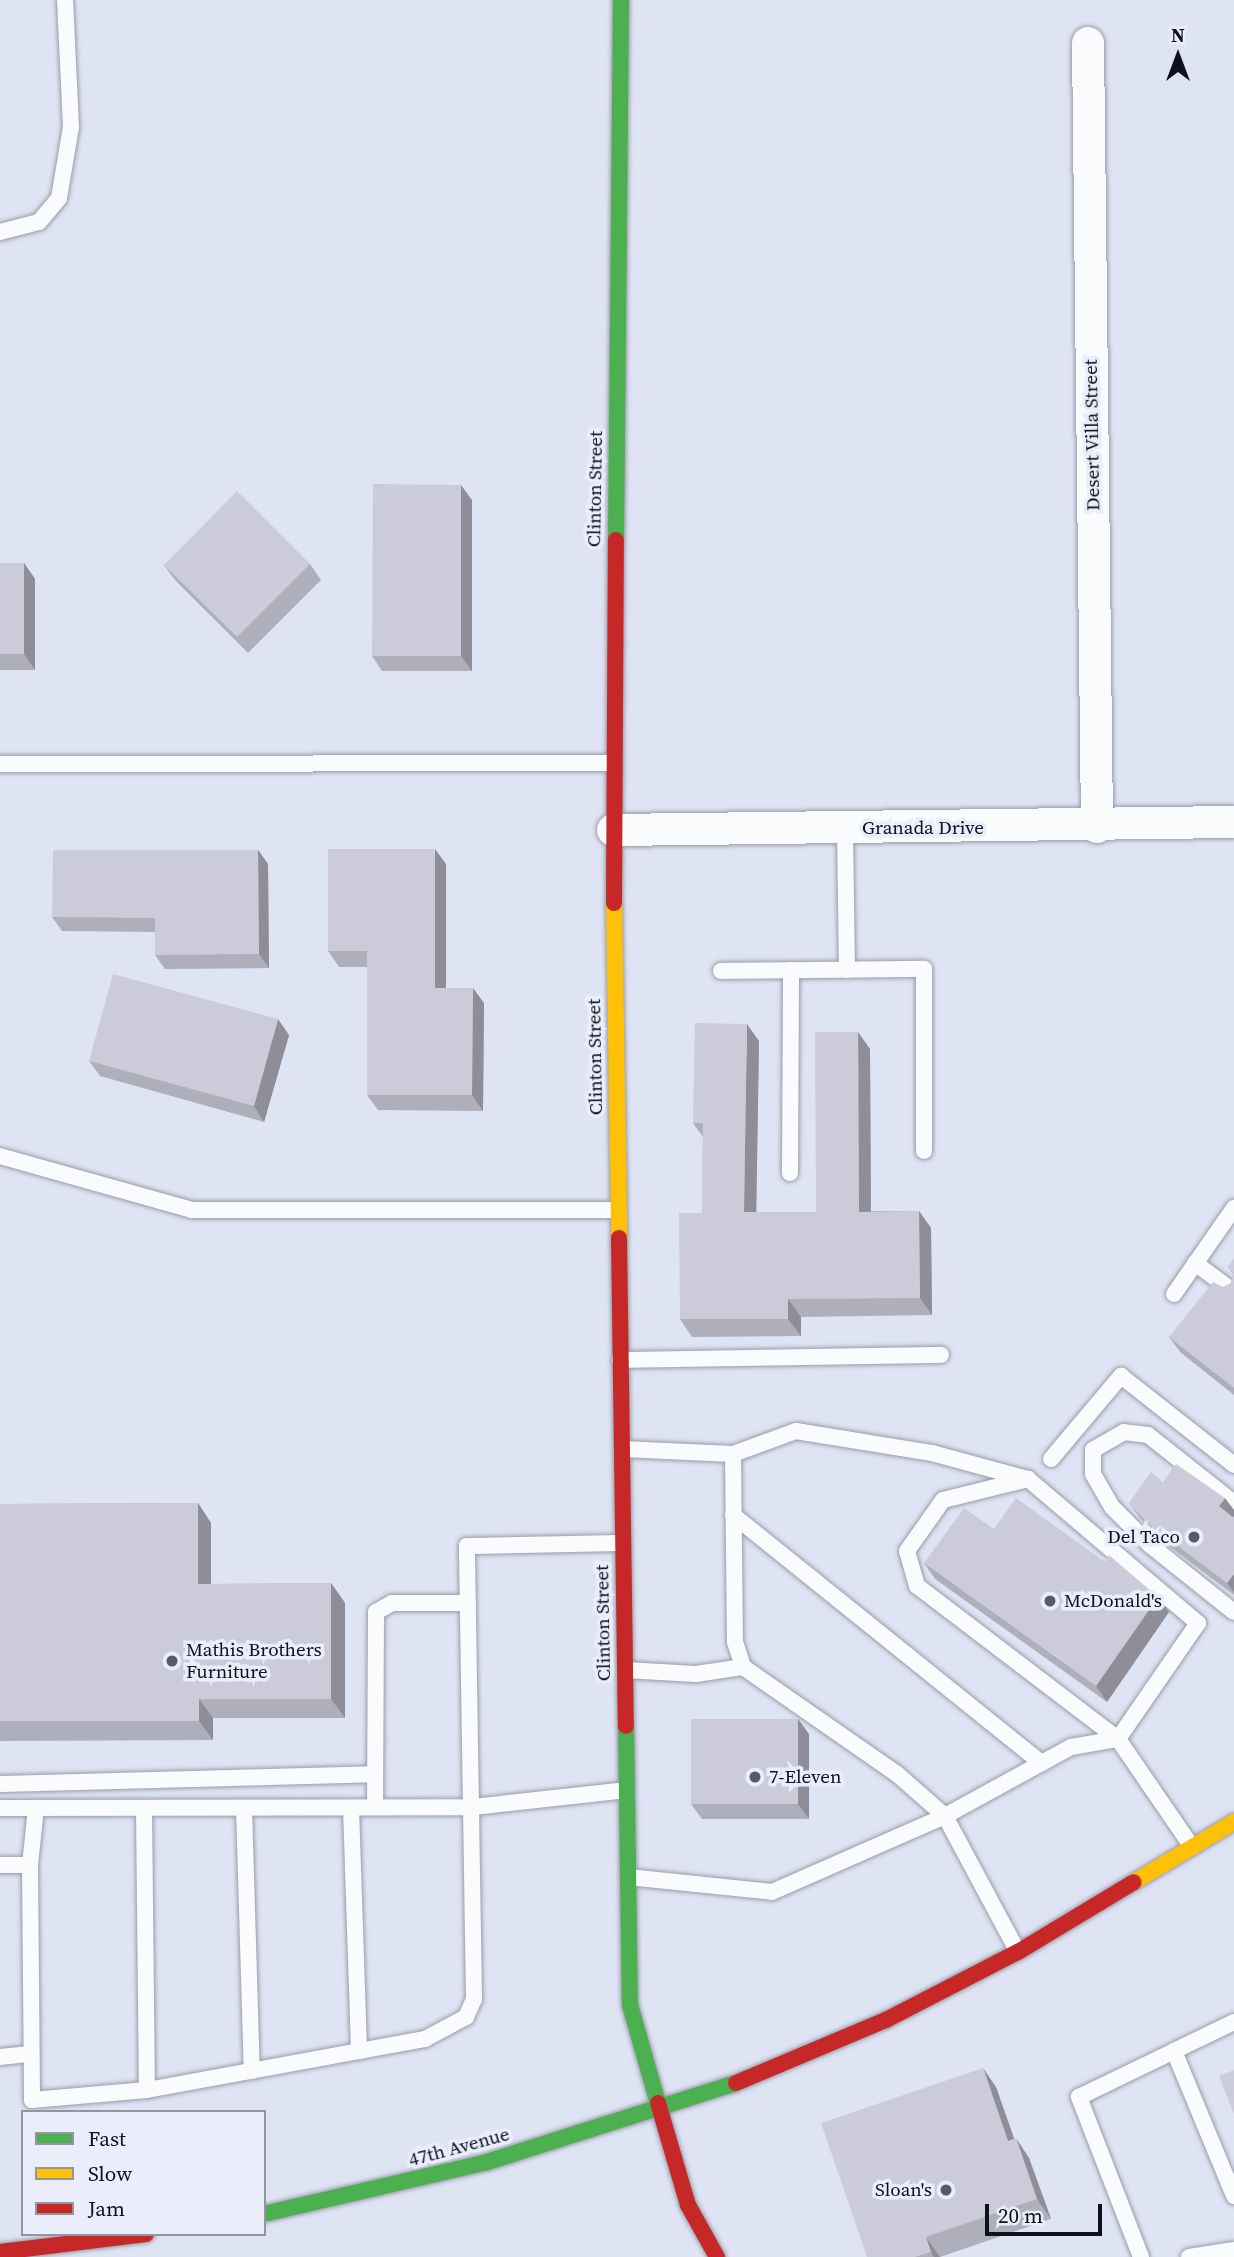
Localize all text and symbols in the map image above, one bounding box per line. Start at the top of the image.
north arrow [1143,21,1213,91]
text: N [1171,22,1185,48]
street label: Desert Villa Street [1079,359,1105,511]
street label: Clinton Street [583,431,607,547]
street label: Granada Drive [862,817,984,839]
street label: Clinton Street [583,999,607,1115]
place label: Del Taco [1107,1526,1180,1548]
marker: Del Taco [1186,1529,1202,1545]
street label: Clinton Street [591,1565,615,1681]
place label: McDonald's [1064,1590,1162,1612]
marker: McDonald's [1042,1593,1058,1609]
place label: Mathis Brothers Furniture [186,1639,322,1683]
marker: Mathis Brothers Furniture [164,1653,180,1669]
place label: 7-Eleven [769,1766,841,1788]
marker: 7-Eleven [747,1769,763,1785]
legend [21,2110,266,2236]
street label: 47th Avenue [406,2123,512,2171]
text: Fast [88,2124,126,2153]
text: Slow [88,2159,132,2188]
place label: Sloan's [875,2179,932,2201]
marker: Sloan's [938,2182,954,2198]
scale bar [989,2190,1106,2234]
text: Jam [88,2194,125,2223]
text: 20 m [998,2201,1043,2230]

